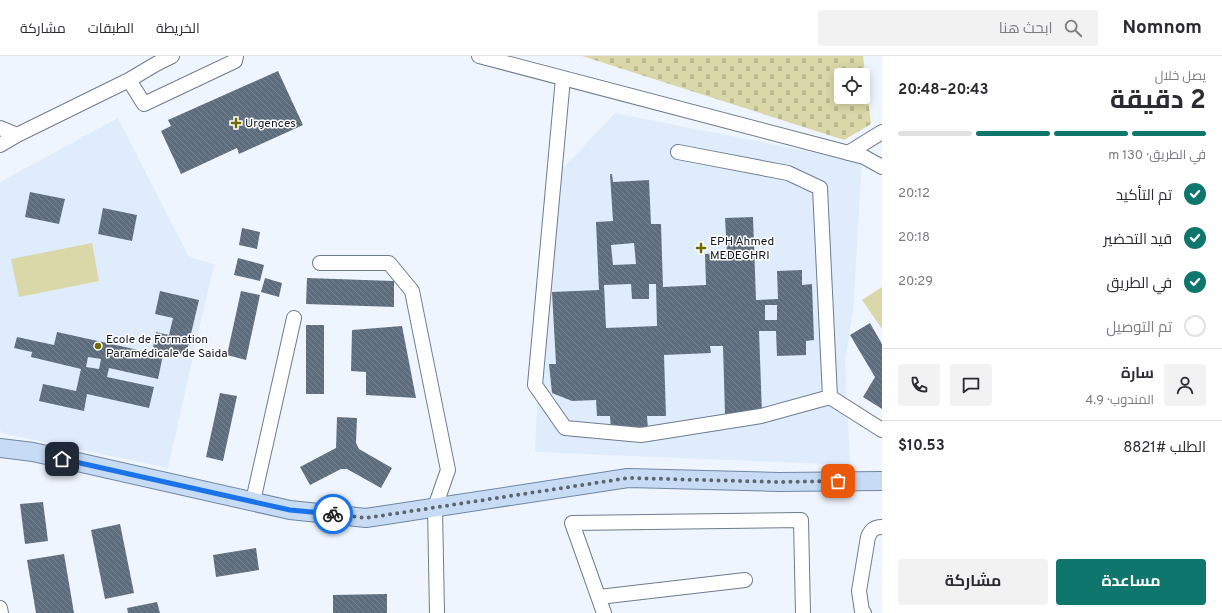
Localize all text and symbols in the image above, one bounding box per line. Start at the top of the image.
search box [818,10,1098,46]
text: Nomnom [1122,16,1202,40]
icon: search [1062,17,1084,39]
text: ابحث هنا [999,20,1052,39]
text: مشاركة [20,21,66,38]
text: الطبقات [88,21,134,38]
text: الخريطة [156,21,200,38]
map controls [834,68,870,104]
button: locate [834,68,870,104]
text: يصل خلال [1155,69,1206,85]
text: 20:43–20:48 [898,81,989,100]
text: 2 دقيقة [1110,85,1206,118]
place label: Urgences [245,116,296,132]
marker: Urgences [230,117,242,129]
text: في الطريق · 130 m [1108,148,1206,164]
icon: check [1184,183,1206,205]
text: 20:12 [898,186,930,202]
text: تم التأكيد [1116,187,1172,206]
icon: check [1184,227,1206,249]
text: 20:18 [898,230,930,246]
text: قيد التحضير [1104,231,1172,250]
place label: EPH Ahmed MEDEGHRI [710,234,774,264]
marker: EPH Ahmed MEDEGHRI [695,242,707,254]
icon: check [1184,271,1206,293]
text: 20:29 [898,274,933,290]
text: في الطريق [1107,275,1172,294]
text: تم التوصيل [1106,319,1172,338]
place label: Ecole de Formation Paramédicale de Saida [106,332,228,362]
marker: Ecole de Formation Paramédicale de Saida [93,341,103,351]
button: phone [898,364,940,406]
button: chat [950,364,992,406]
button: person [1164,364,1206,406]
text: سارة [1121,365,1154,384]
text: المندوب · 4.9 [1085,393,1154,409]
text: $10.53 [898,437,945,456]
text: الطلب #8821 [1123,439,1206,458]
pin [45,442,79,476]
icon: home [51,448,73,470]
pin [821,464,855,498]
icon: bag [827,470,849,492]
courier [313,494,353,534]
icon: bike [322,503,344,525]
button: مشاركة [898,559,1048,605]
button: مساعدة [1056,559,1206,605]

